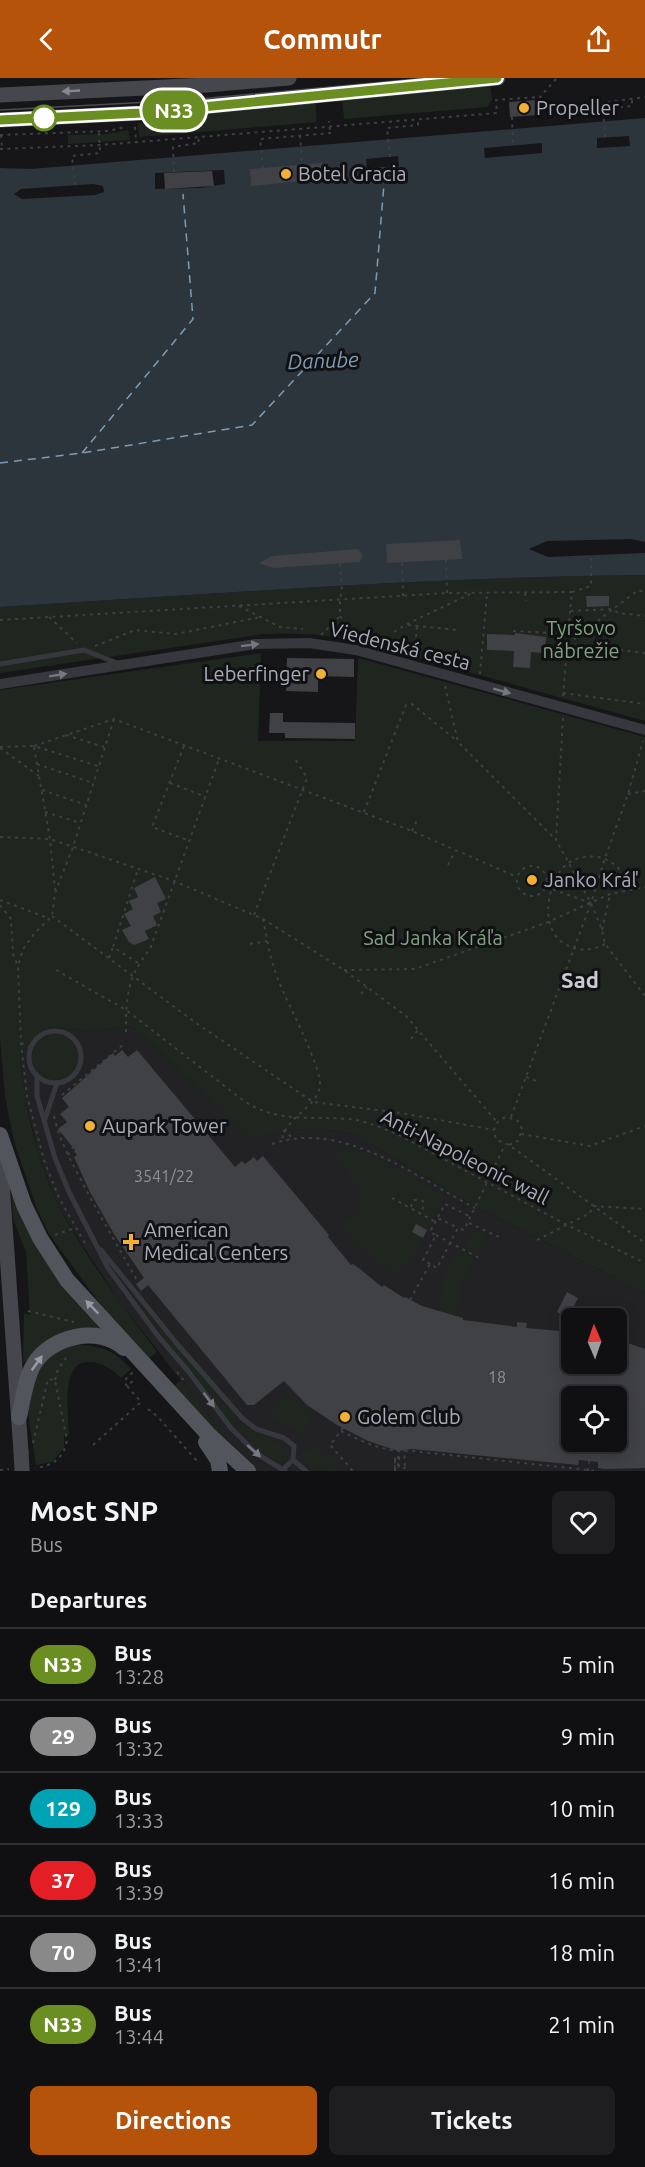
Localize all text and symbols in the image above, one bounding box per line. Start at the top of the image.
icon: back [30,23,63,56]
icon: share [582,23,615,56]
text: Commutr [263,24,382,54]
one-way arrow [61,86,80,95]
line badge: N33 [140,90,208,129]
place label: Propeller [536,96,619,119]
text: N33 [154,98,194,122]
marker: Propeller [517,101,531,115]
unlabelled marker [31,105,57,131]
place label: Botel Gracia [298,162,407,185]
marker: Botel Gracia [279,167,293,181]
water label: Danube [287,347,359,373]
park label: Tyršovo nábrežie [542,616,620,662]
street label: Viedenská cesta [327,617,473,674]
one-way arrow [241,640,260,650]
place label: Leberfinger [203,662,309,685]
marker: Leberfinger [314,667,328,681]
one-way arrow [48,670,67,679]
one-way arrow [493,687,511,696]
place label: Janko Kráľ [544,868,639,891]
marker: Janko Kráľ [525,873,539,887]
park label: Sad Janka Kráľa [363,926,503,949]
district label: Sad [561,967,599,992]
street label: Anti-Napoleonic wall [377,1104,553,1209]
place label: Aupark Tower [102,1114,227,1137]
marker: Aupark Tower [83,1119,97,1133]
house number: 3541/22 [134,1167,194,1185]
place label: American Medical Centers [144,1218,288,1264]
marker: American Medical Centers [122,1233,140,1251]
one-way arrow [86,1300,100,1314]
north arrow [561,1308,627,1374]
map controls [561,1308,627,1452]
one-way arrow [30,1355,42,1370]
house number: 18 [488,1368,506,1386]
button: locate [561,1386,627,1452]
one-way arrow [203,1392,215,1407]
place label: Golem Club [357,1405,461,1428]
marker: Golem Club [338,1410,352,1424]
one-way arrow [246,1444,261,1457]
button: heart [552,1491,615,1554]
text: Most SNP [30,1495,158,1526]
text: Bus [30,1533,63,1556]
text: Departures [30,1587,147,1612]
text: Bus [114,1640,152,1665]
text: N33 [43,1652,83,1676]
text: 5 min [561,1652,615,1677]
text: 13:28 [114,1665,164,1688]
text: Bus [114,1712,152,1737]
text: 29 [51,1724,75,1748]
text: 9 min [561,1724,615,1749]
text: 13:32 [114,1737,164,1760]
text: Bus [114,1784,152,1809]
text: 129 [45,1796,81,1820]
text: 10 min [548,1796,615,1821]
text: 13:33 [114,1809,164,1832]
text: Bus [114,1856,152,1881]
text: 37 [51,1868,75,1892]
text: 16 min [548,1868,615,1893]
text: 13:39 [114,1881,164,1904]
text: Bus [114,1928,152,1953]
text: 70 [51,1940,75,1964]
text: 18 min [548,1940,615,1965]
text: 13:41 [114,1953,164,1976]
text: Bus [114,2000,152,2025]
text: N33 [43,2012,83,2036]
text: 21 min [548,2012,615,2037]
text: 13:44 [114,2025,164,2048]
button: Directions [30,2086,317,2155]
button: Tickets [329,2086,615,2155]

